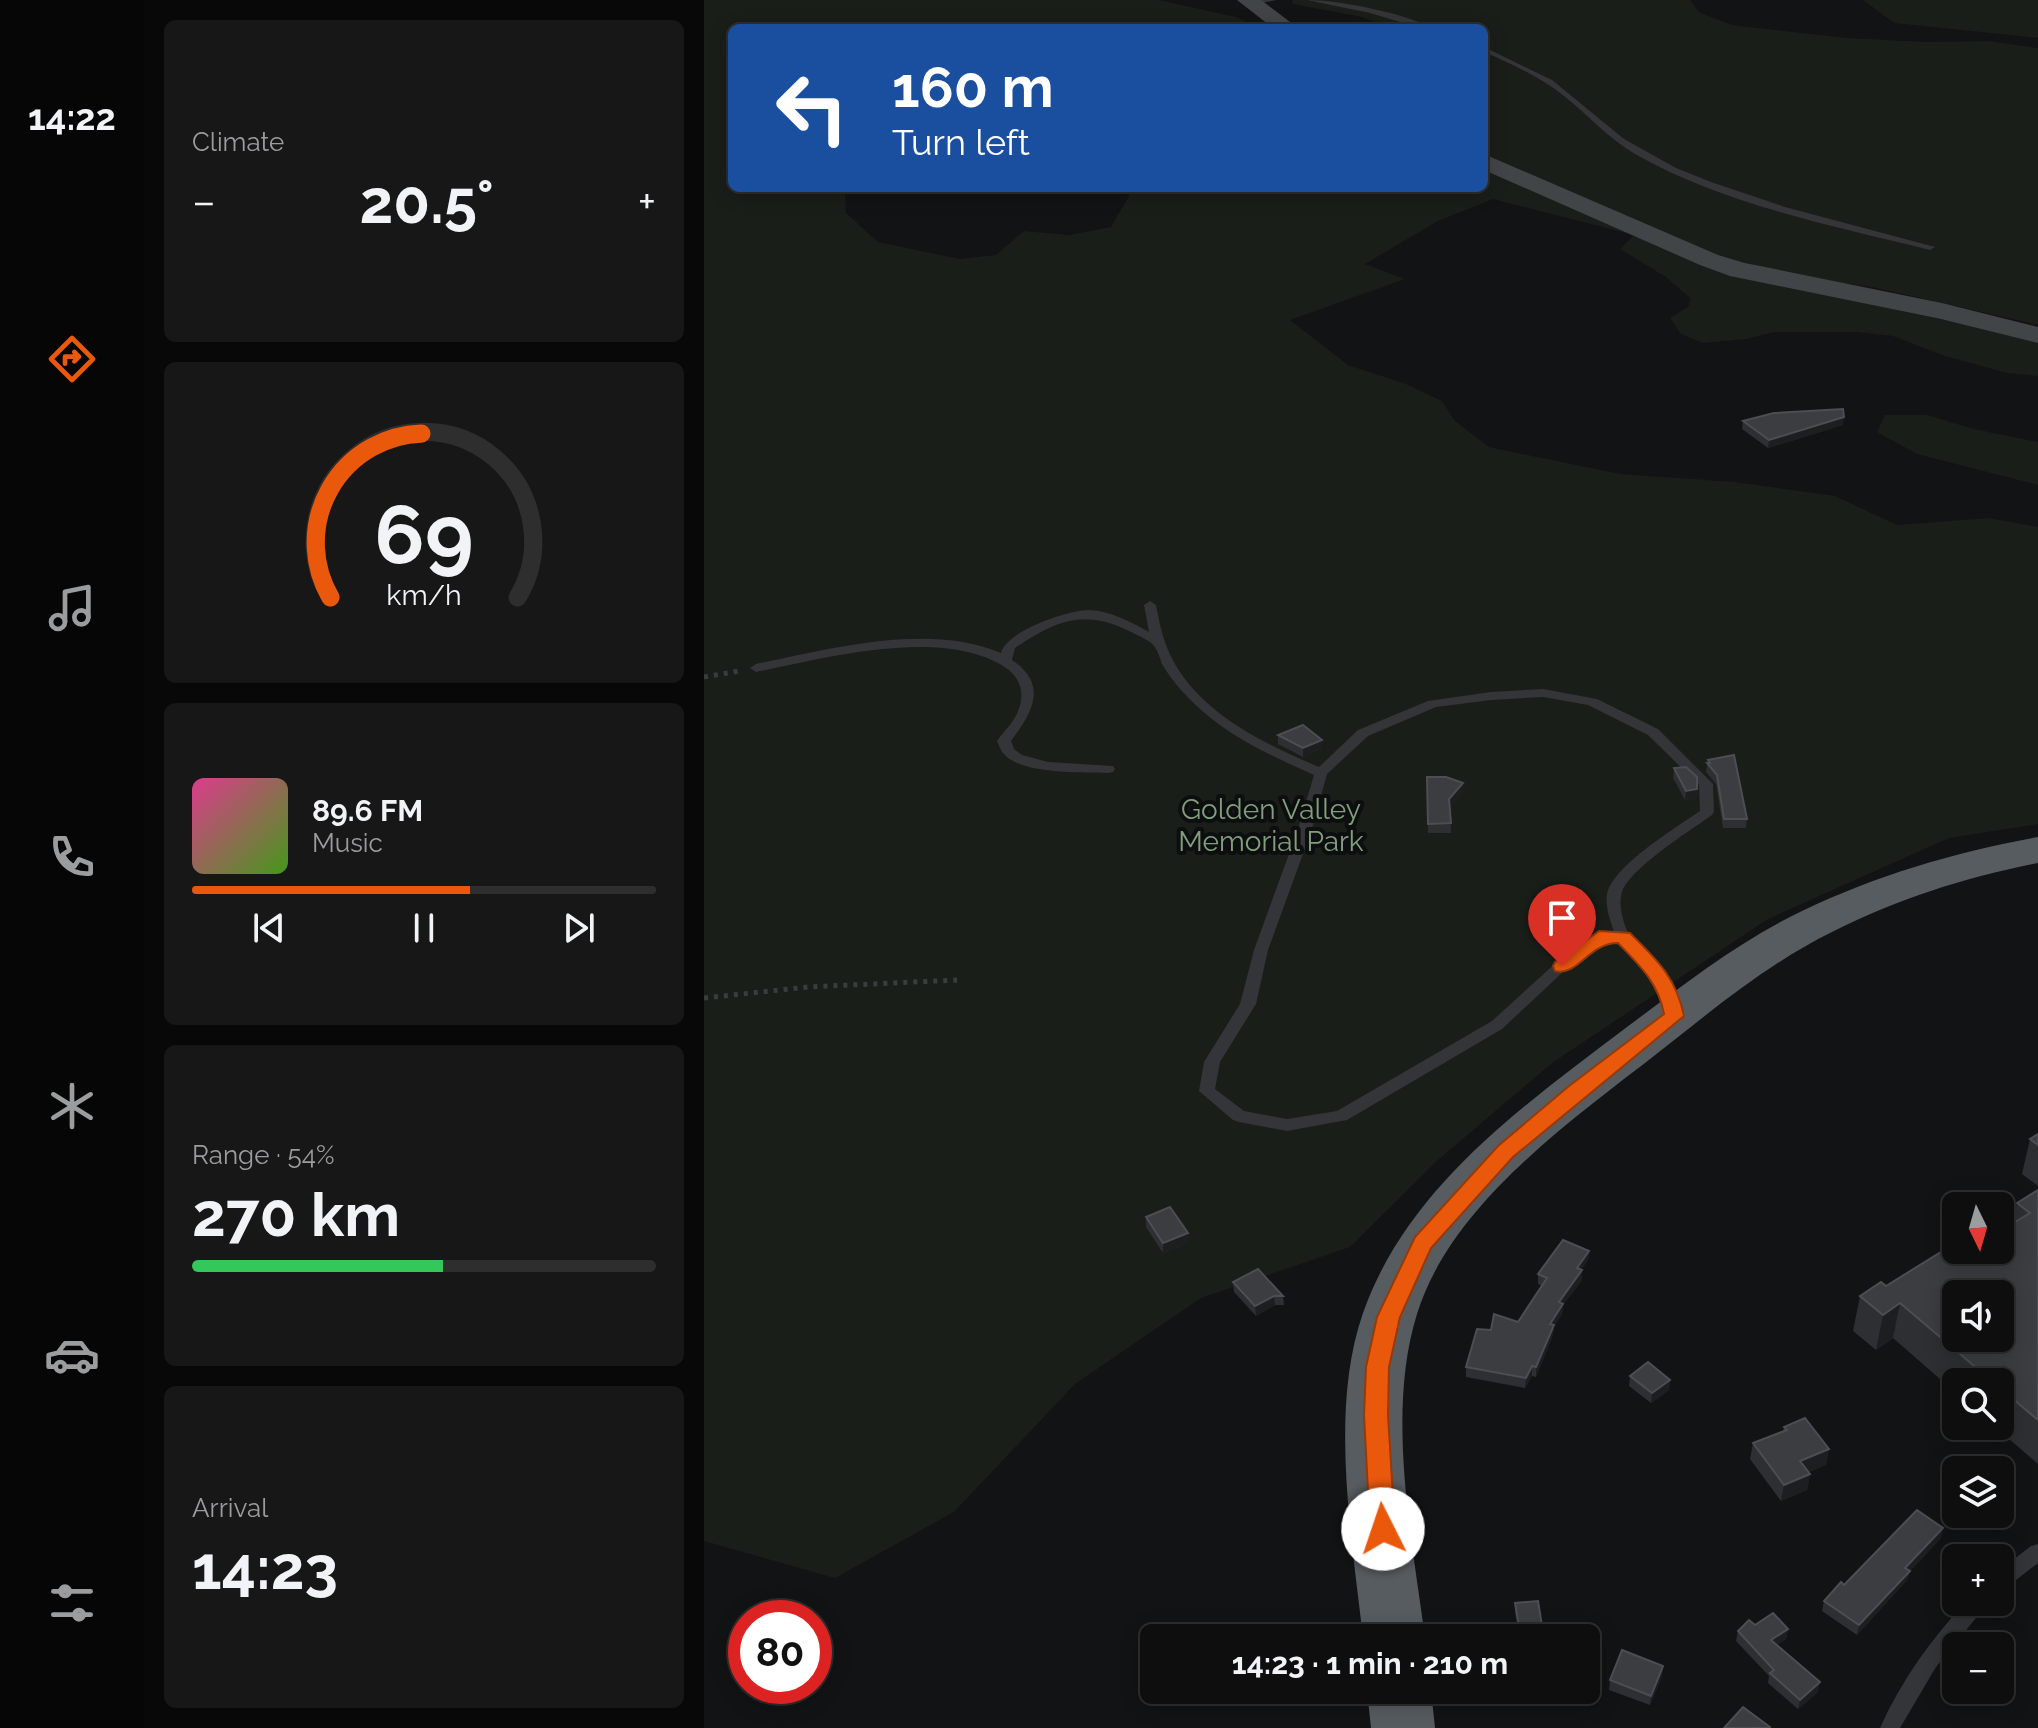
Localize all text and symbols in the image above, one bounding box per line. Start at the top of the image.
text: 160 m [892,54,1054,120]
icon: left [760,56,864,160]
text: 14:22 [28,96,116,138]
text: Turn left [892,121,1030,163]
text: Climate [192,127,284,157]
text: 20.5° [359,167,494,237]
text: − [192,176,216,227]
text: + [638,176,656,227]
icon: directions [44,331,100,387]
text: 69 [374,486,474,583]
text: km/h [386,579,462,613]
icon: music [44,580,100,636]
text: 89.6 FM [312,793,423,828]
park label: Golden Valley Memorial Park [1178,793,1364,858]
text: Music [312,828,383,858]
icon: phone [44,829,100,885]
pin [1528,884,1596,966]
icon: arrive [1540,896,1584,940]
icon: previous [247,906,291,950]
icon: pause [402,906,446,950]
icon: next [557,906,601,950]
icon: climate [44,1078,100,1134]
text: Range · 54% [192,1140,335,1170]
text: 270 km [192,1180,400,1250]
north arrow [1942,1192,2014,1264]
map controls [1942,1192,2014,1704]
button: sound [1942,1280,2014,1352]
icon: car [44,1327,100,1383]
button: search [1942,1368,2014,1440]
button: layers [1942,1456,2014,1528]
position arrow [1341,1487,1425,1571]
text: Arrival [192,1493,268,1523]
text: 14:23 [192,1533,338,1603]
button: + [1942,1544,2014,1616]
icon: filters [44,1575,100,1631]
speed limit sign: 80 [728,1600,832,1704]
button: − [1942,1632,2014,1704]
text: 14:23 · 1 min · 210 m [1232,1646,1508,1681]

